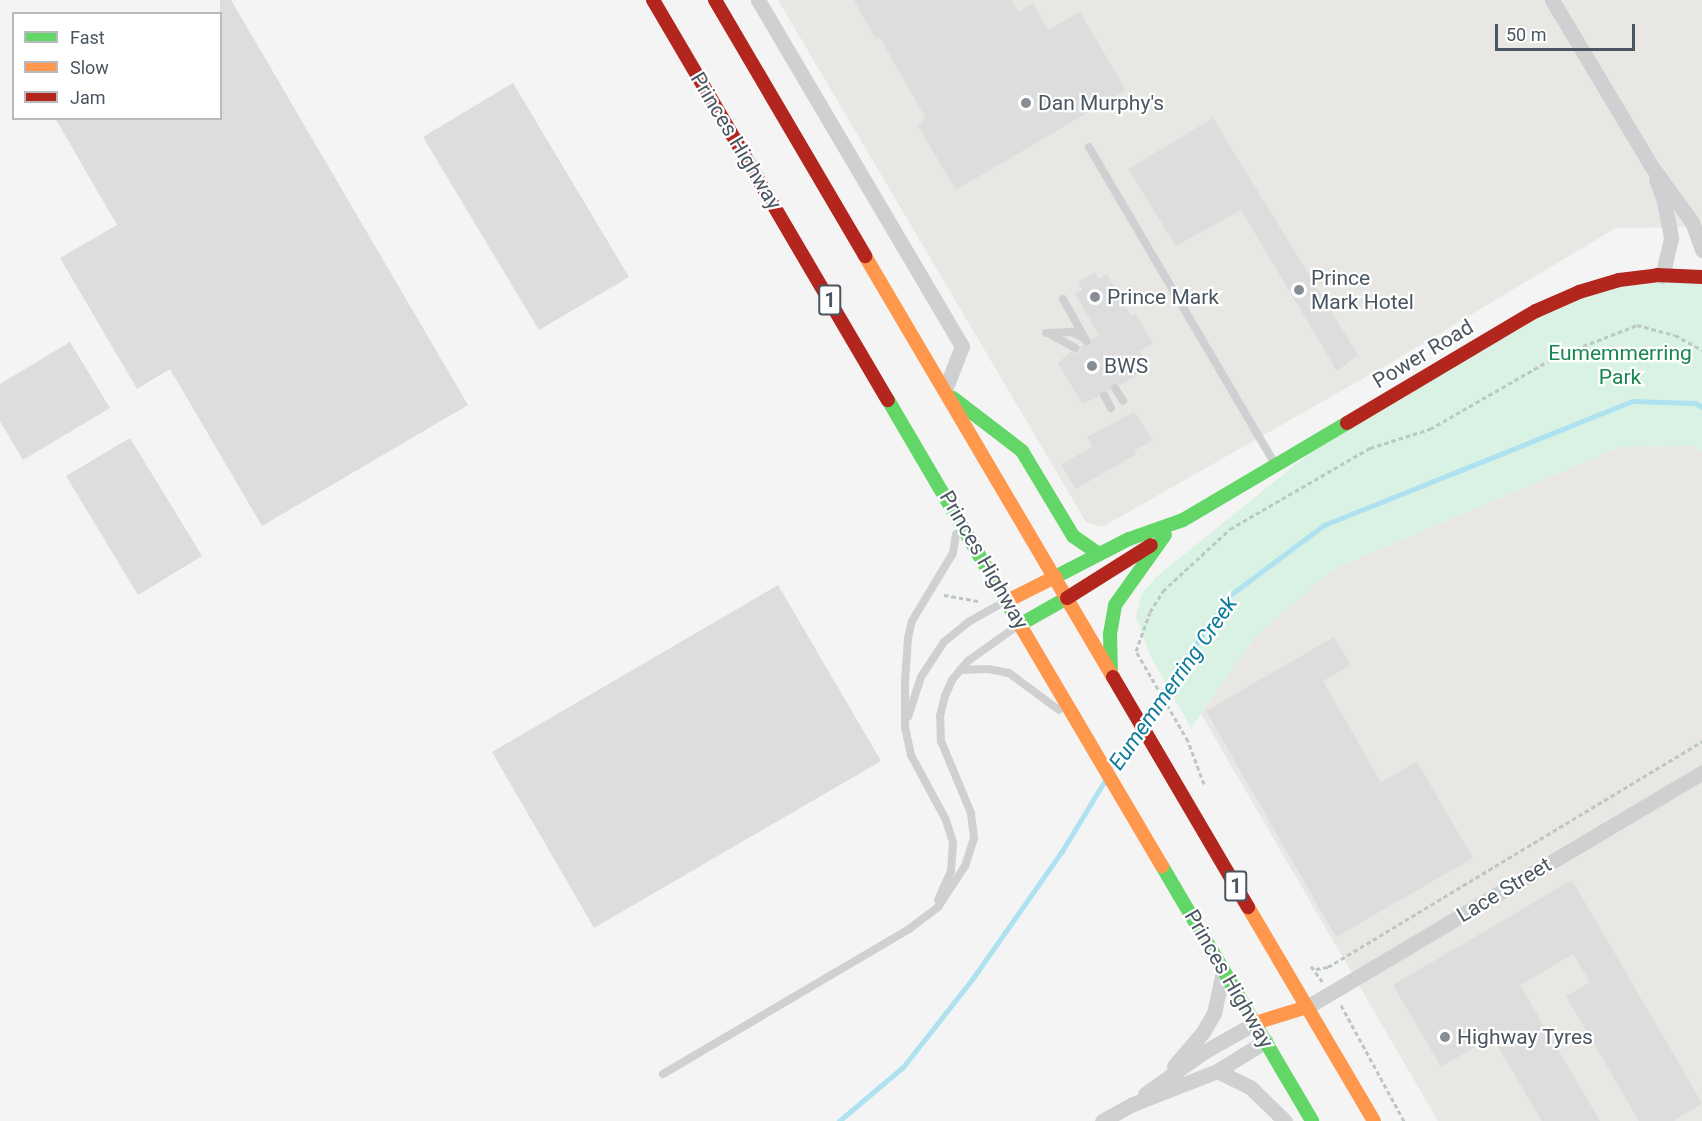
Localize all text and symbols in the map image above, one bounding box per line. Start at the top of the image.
legend [12,12,222,120]
scale bar [1498,12,1638,50]
text: 50 m [1506,24,1546,45]
text: Fast [70,27,105,48]
text: Slow [70,57,109,78]
street label: Princes Highway [685,68,787,214]
text: Jam [70,87,106,108]
place label: Dan Murphy's [1038,90,1164,116]
marker: Dan Murphy's [1019,96,1033,110]
place label: Prince Mark Hotel [1311,265,1414,315]
road number: 1 [818,283,842,317]
marker: Prince Mark Hotel [1292,283,1306,297]
place label: Prince Mark [1107,284,1219,310]
marker: Prince Mark [1088,290,1102,304]
street label: Power Road [1368,314,1478,394]
park label: Eumemmerring Park [1548,340,1692,390]
place label: BWS [1104,353,1148,379]
marker: BWS [1085,359,1099,373]
street label: Princes Highway [934,486,1034,634]
water label: Eumemmerring Creek [1103,591,1243,775]
street label: Lace Street [1452,852,1556,928]
road number: 1 [1224,869,1248,903]
street label: Princes Highway [1179,905,1279,1053]
place label: Highway Tyres [1457,1024,1593,1050]
marker: Highway Tyres [1438,1030,1452,1044]

